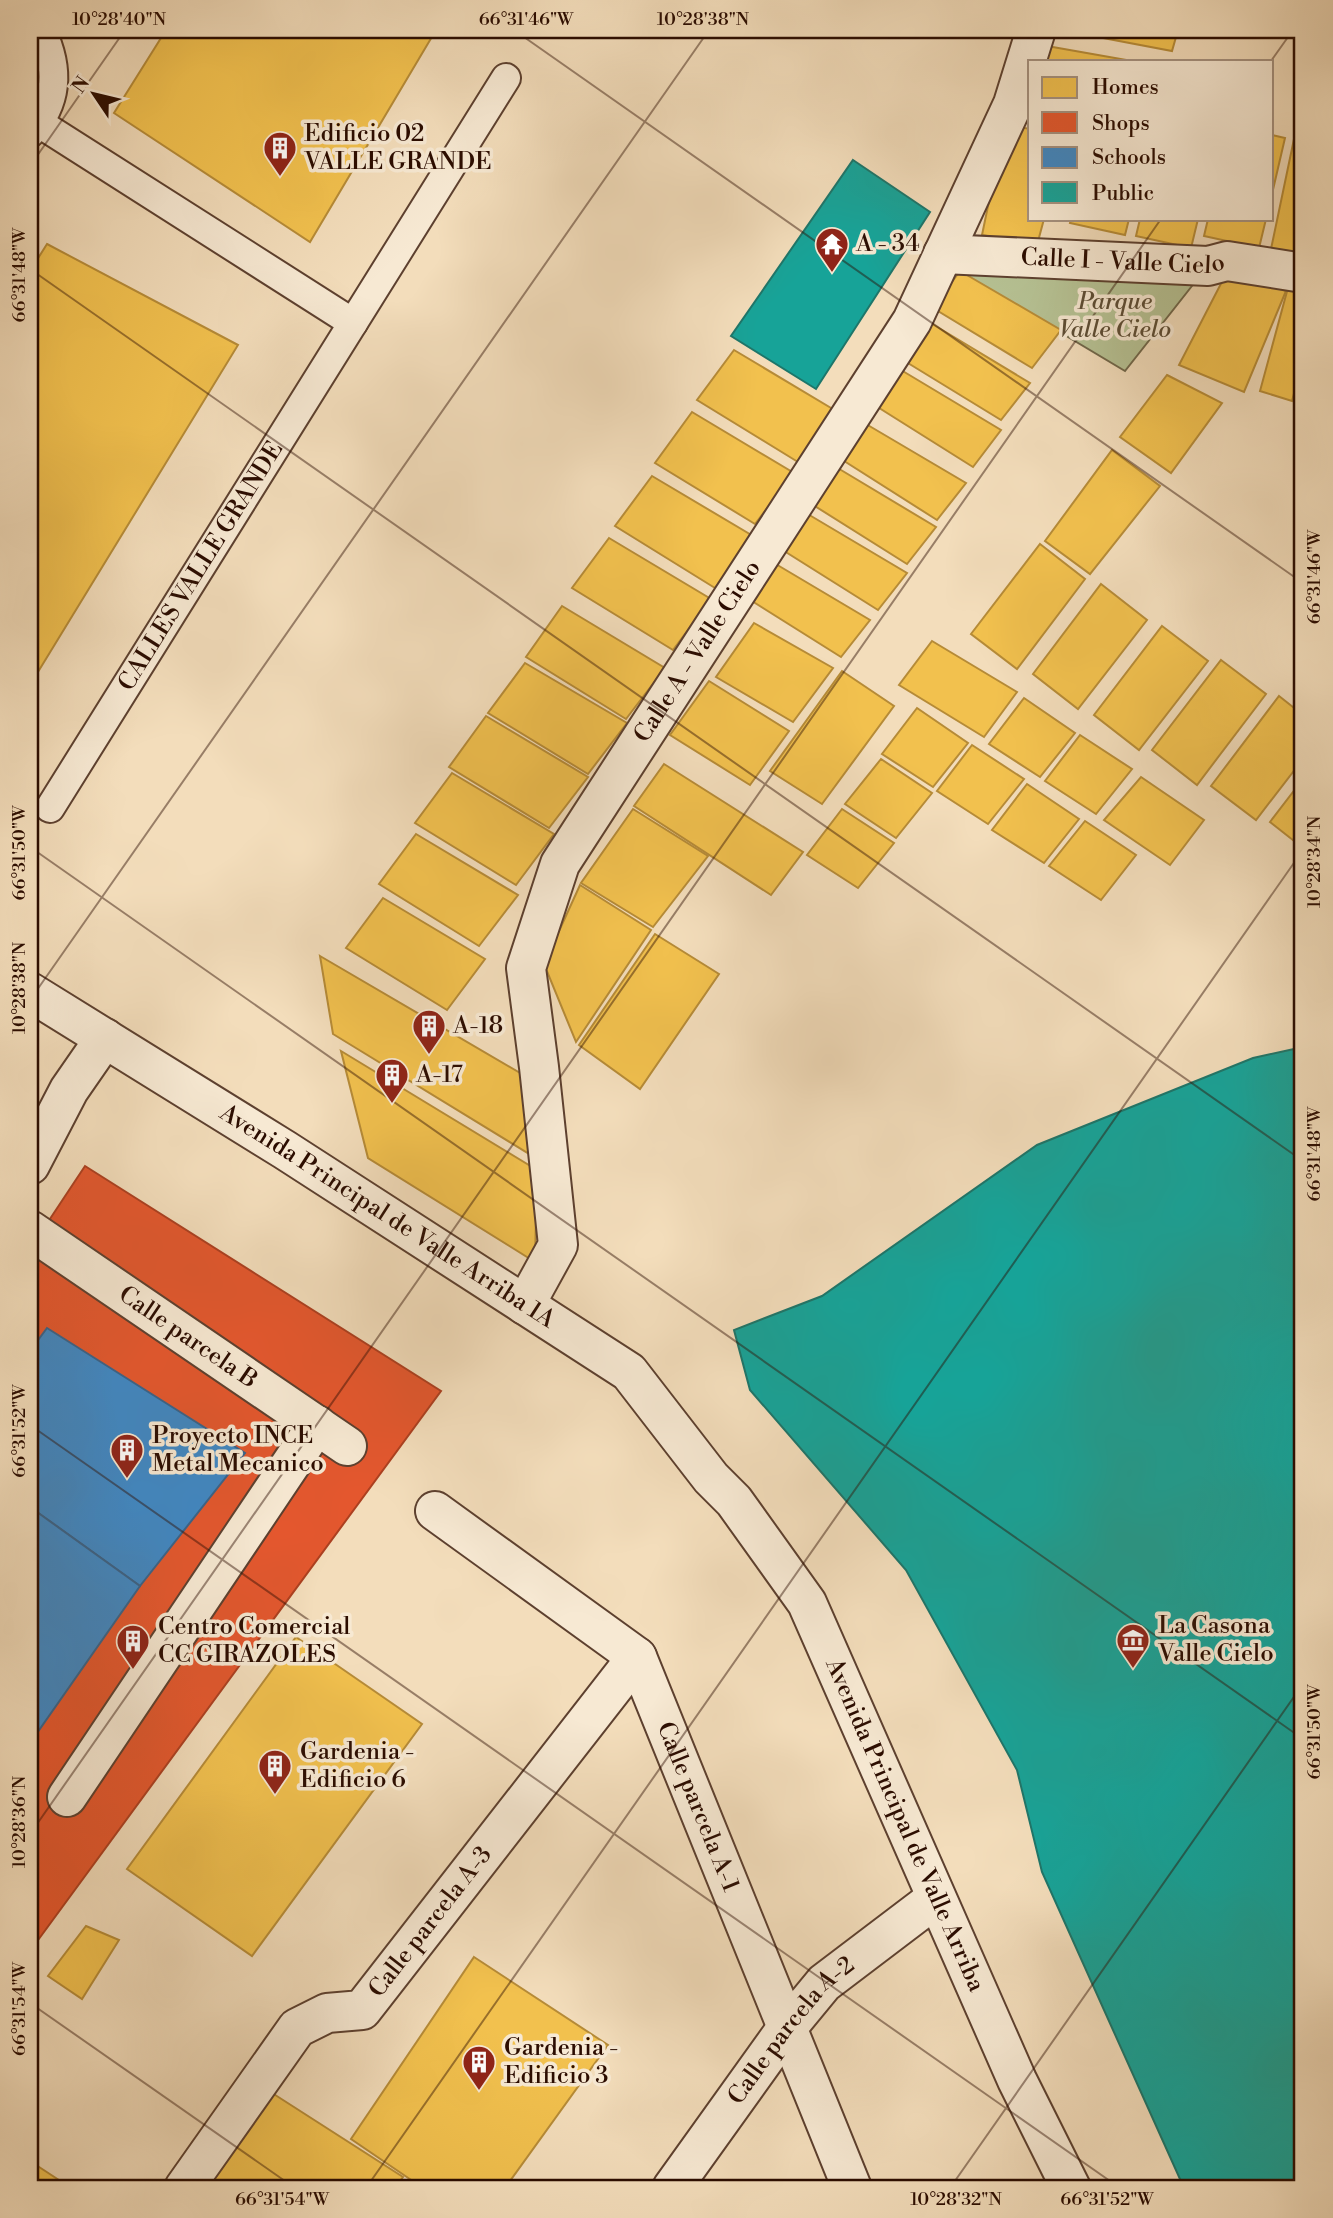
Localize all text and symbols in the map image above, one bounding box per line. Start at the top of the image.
text: 10°28'40"N [72,8,167,31]
text: 66°31'46"W [479,8,574,31]
text: 10°28'38"N [657,8,750,31]
north arrow [60,60,130,130]
legend [1028,60,1274,220]
text: N [67,72,95,98]
text: Homes [1092,75,1159,101]
text: Shops [1092,111,1150,137]
place label: Edificio 02 VALLE GRANDE [303,119,492,177]
building icon: Edificio 02 VALLE GRANDE [261,129,299,178]
text: Schools [1092,145,1166,171]
text: Public [1092,181,1154,207]
temple icon: A - 34 [813,225,851,274]
text: 66°31'48"W [8,227,31,322]
place label: A - 34 [855,229,920,259]
street label: Calle I - Valle Cielo [1020,243,1228,281]
park label: Parque Valle Cielo [1059,287,1171,345]
street label: CALLES VALLE GRANDE [112,436,290,697]
text: 66°31'46"W [1303,529,1326,624]
street label: Calle A - Valle Cielo [628,555,768,748]
text: 66°31'50"W [8,805,31,900]
text: 10°28'34"N [1303,815,1326,908]
text: 10°28'38"N [8,941,31,1034]
building icon: A-18 [410,1007,448,1056]
place label: A-18 [452,1011,503,1041]
building icon: A-17 [373,1056,411,1105]
place label: A-17 [415,1060,463,1090]
street label: Avenida Principal de Valle Arriba 1A [213,1098,561,1336]
text: 66°31'48"W [1303,1106,1326,1201]
street label: Calle parcela B [113,1280,263,1395]
text: 66°31'52"W [8,1384,31,1478]
place label: Proyecto INCE Metal Mecanico [152,1421,324,1479]
building icon: Proyecto INCE Metal Mecanico [108,1431,146,1480]
place label: La Casona Valle Cielo [1157,1611,1274,1669]
place label: Centro Comercial CC GIRAZOLES [158,1612,350,1670]
museum icon: La Casona Valle Cielo [1114,1621,1152,1670]
building icon: Centro Comercial CC GIRAZOLES [114,1622,152,1671]
street label: Avenida Principal de Valle Arriba [818,1653,992,1997]
text: 66°31'50"W [1303,1684,1326,1779]
street label: Calle parcela A-1 [650,1718,746,1897]
place label: Gardenia - Edificio 6 [300,1737,415,1795]
building icon: Gardenia - Edificio 6 [256,1747,294,1796]
text: 10°28'36"N [8,1775,31,1868]
street label: Calle parcela A-3 [362,1840,499,2004]
street label: Calle parcela A-2 [722,1950,861,2111]
text: 66°31'54"W [8,1961,31,2056]
place label: Gardenia - Edificio 3 [504,2033,619,2091]
building icon: Gardenia - Edificio 3 [460,2043,498,2092]
text: 66°31'54"W [235,2188,330,2211]
text: 10°28'32"N [910,2188,1002,2211]
text: 66°31'52"W [1060,2188,1154,2211]

